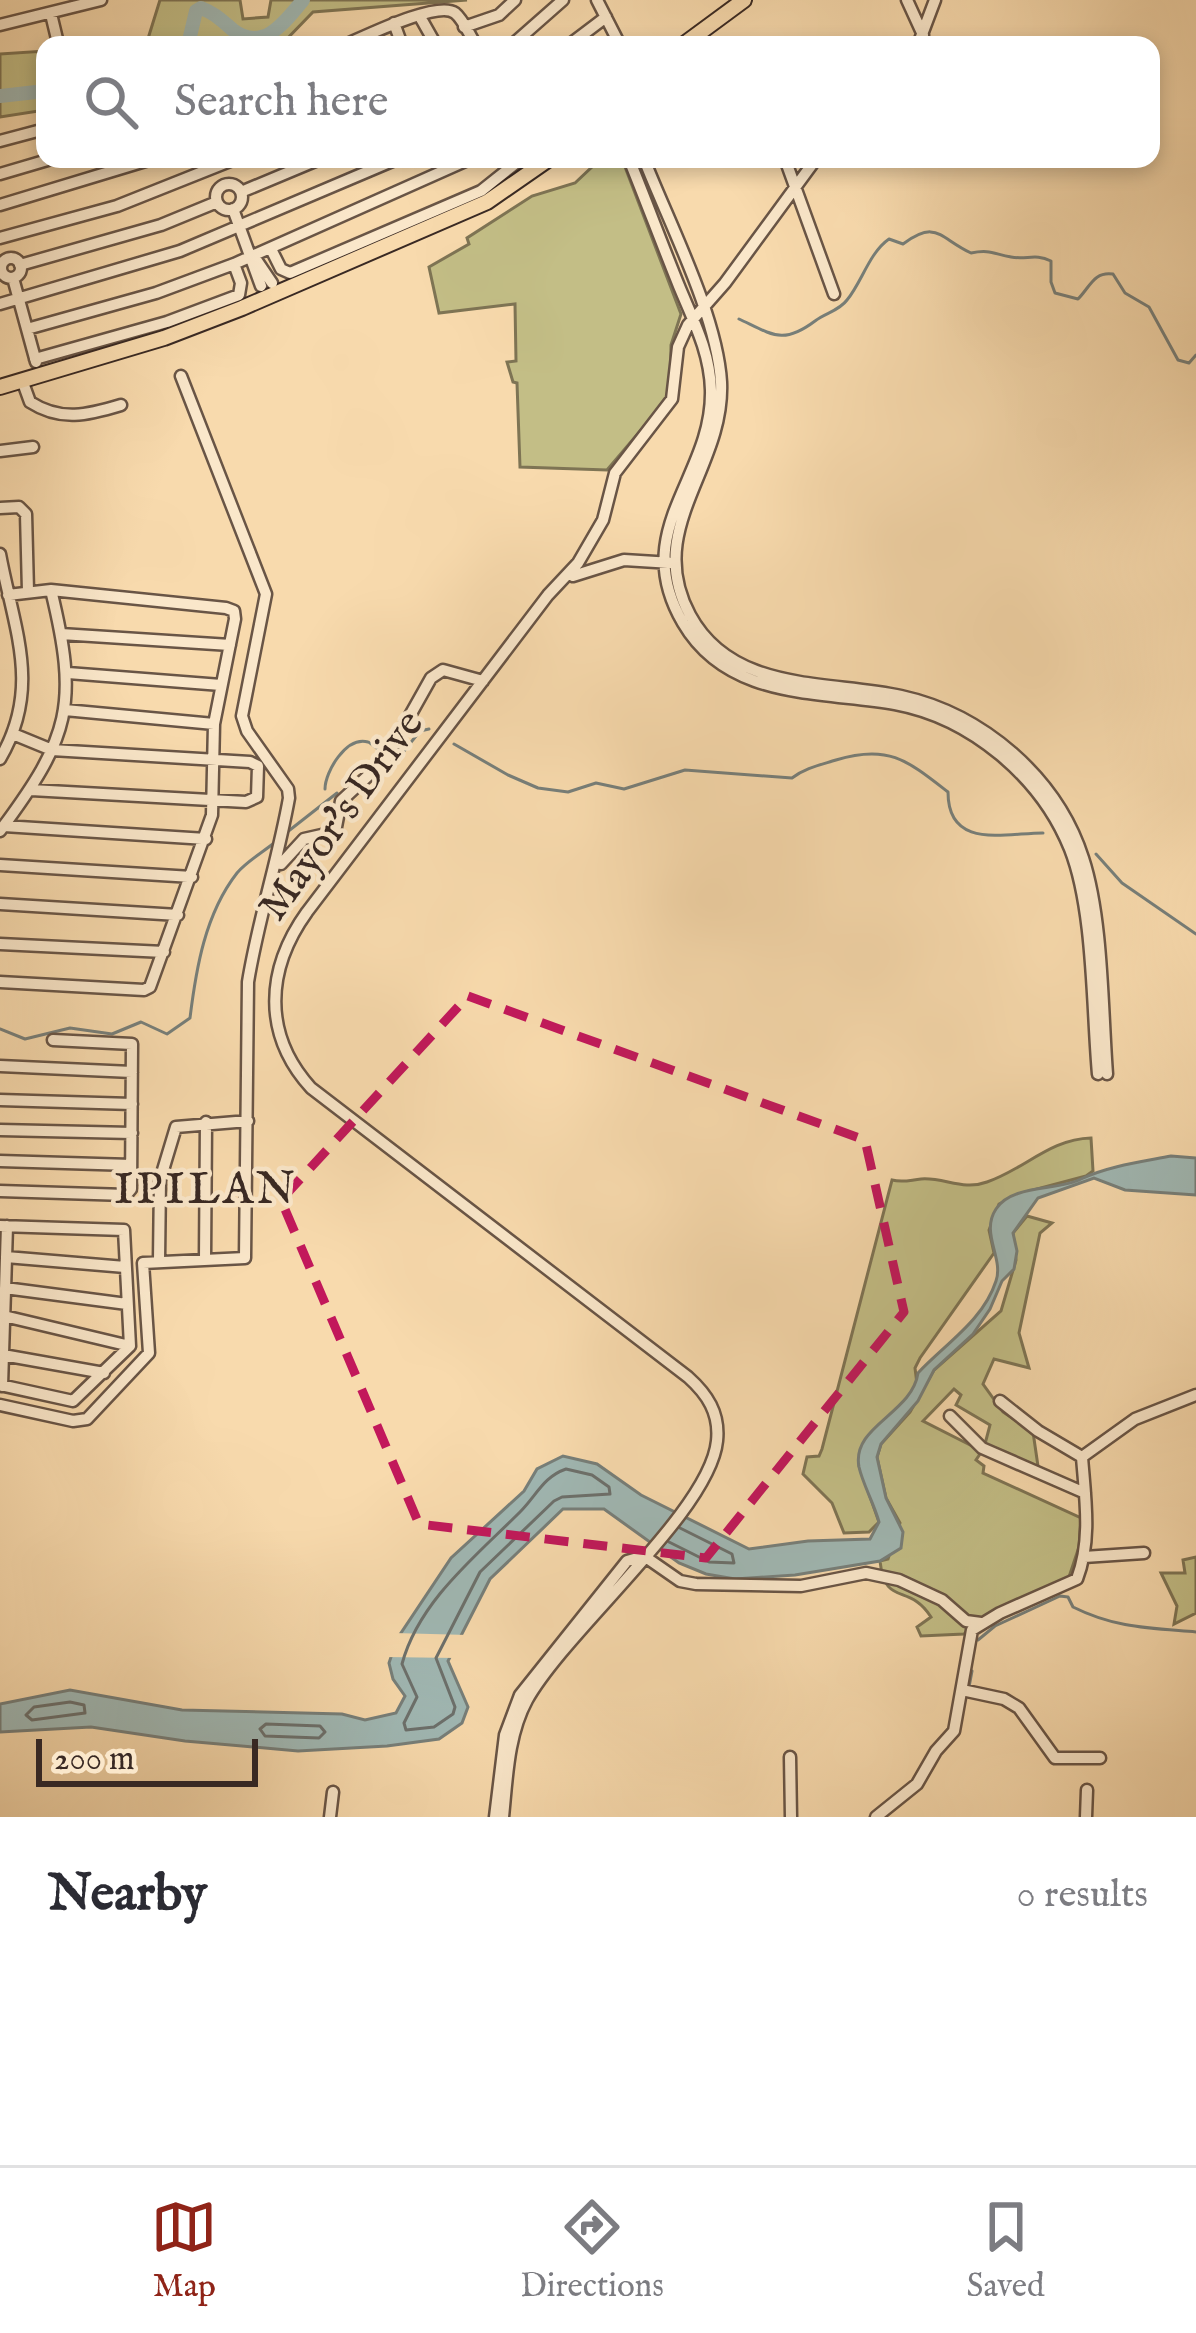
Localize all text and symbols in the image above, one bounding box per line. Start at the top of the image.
search box [36,36,1160,168]
icon: search [78,69,144,135]
text: Search here [174,74,388,131]
street label: Mayor's Drive [248,700,436,932]
district label: IPILAN [114,1162,298,1219]
scale bar [36,1733,258,1786]
text: 200 m [54,1739,135,1781]
text: Nearby [48,1863,207,1928]
text: 0 results [1016,1871,1148,1920]
tab: Map [151,2194,217,2308]
tab: Directions [520,2194,664,2308]
tab: Saved [967,2194,1045,2308]

